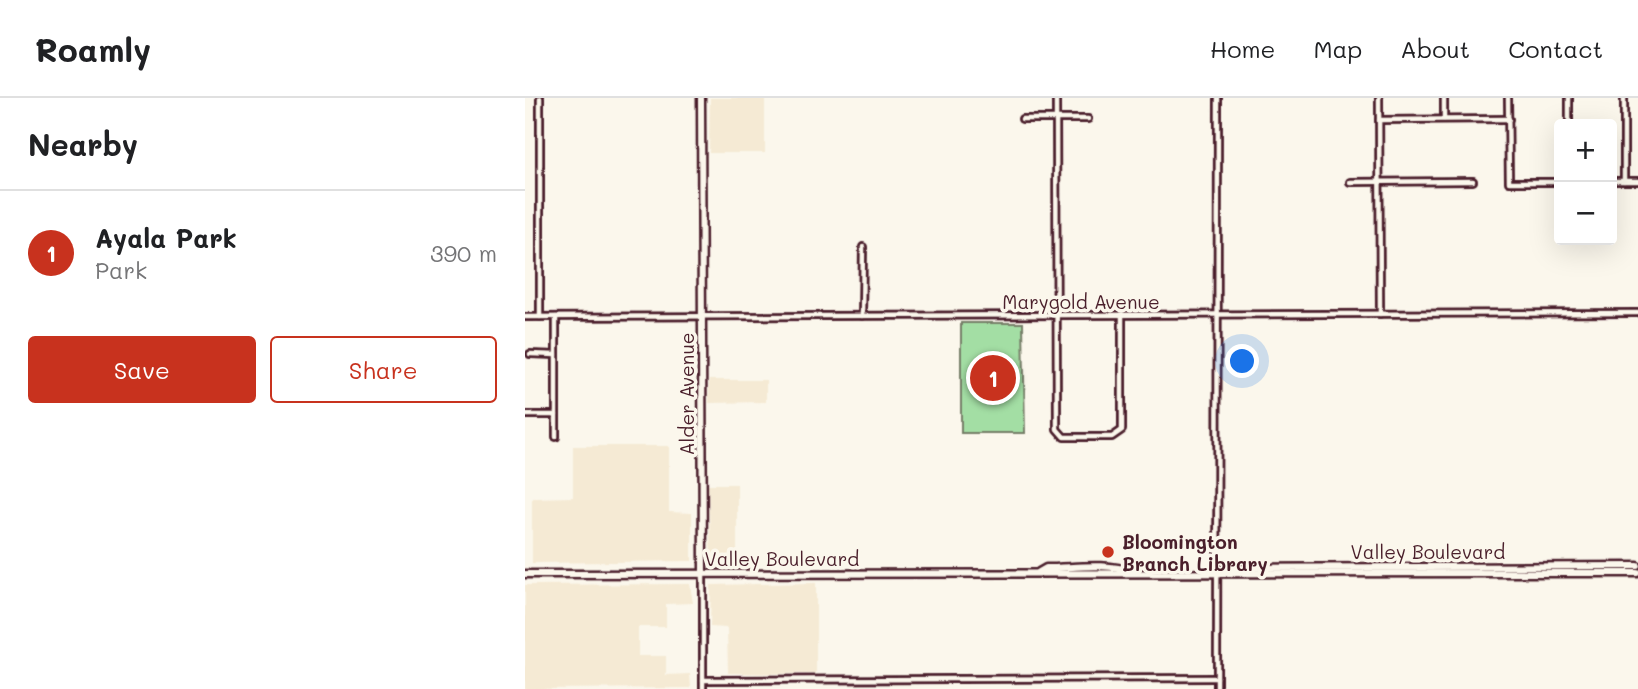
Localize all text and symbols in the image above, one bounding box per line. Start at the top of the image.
text: Roamly [35,27,151,70]
text: Home [1210,33,1275,64]
text: Map [1313,33,1362,64]
text: About [1400,33,1470,64]
text: Contact [1508,33,1603,64]
map controls [1554,119,1617,245]
button: + [1554,119,1617,182]
text: Nearby [28,124,138,164]
button: − [1554,182,1617,245]
text: Ayala Park [95,221,237,255]
text: 1 [46,238,56,268]
text: 390 m [430,238,497,268]
text: Park [95,255,147,285]
street label: Marygold Avenue [1002,289,1160,314]
street label: Alder Avenue [674,332,699,456]
button: Save [28,336,256,403]
button: Share [270,336,497,403]
your location [1225,344,1259,378]
pin: 1 [970,352,1016,404]
place label: Bloomington Branch Library [1122,529,1268,576]
street label: Valley Boulevard [1351,539,1505,564]
marker: Bloomington Branch Library [1100,544,1116,560]
street label: Valley Boulevard [705,546,859,571]

